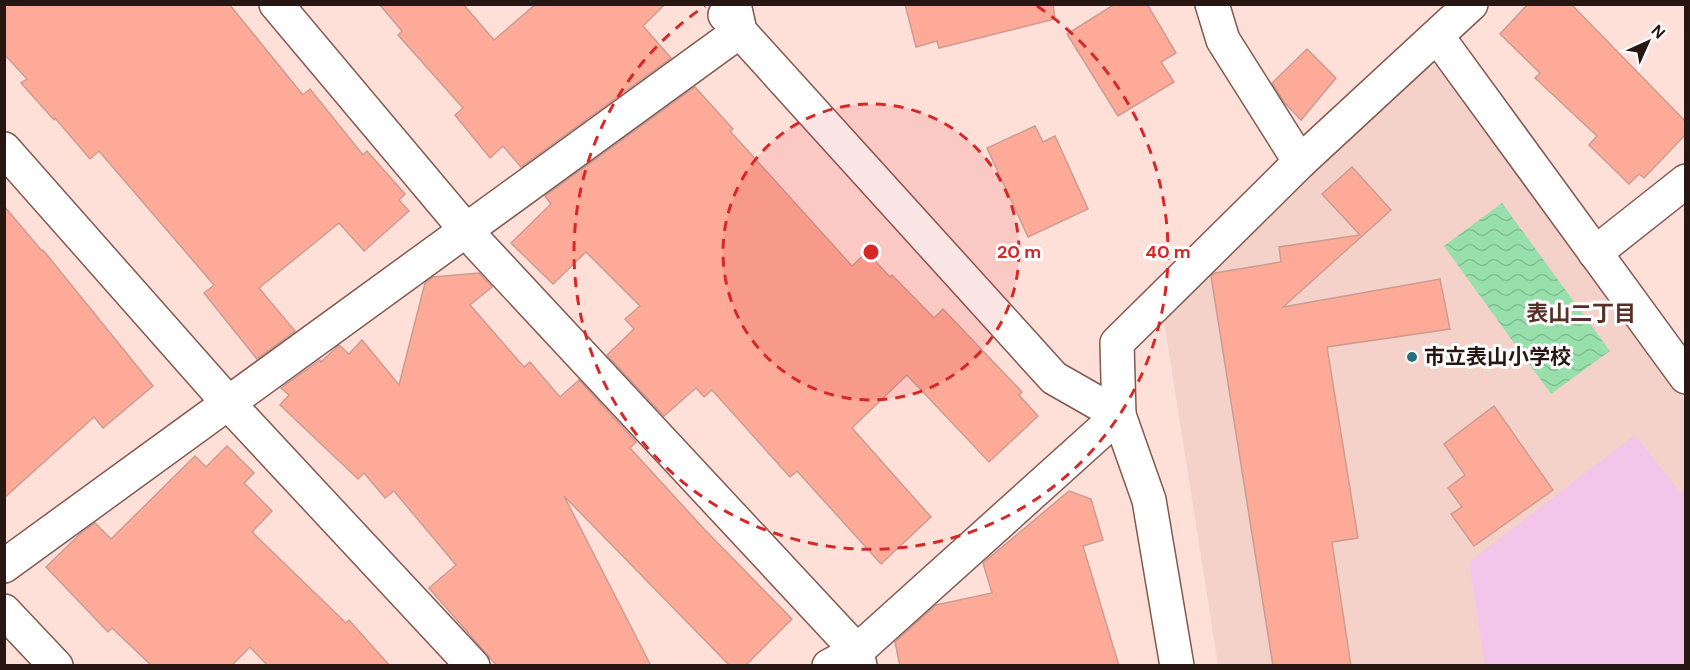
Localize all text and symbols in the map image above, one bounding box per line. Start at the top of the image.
north arrow [1618,12,1678,72]
text: N [1647,20,1670,43]
text: 20 m [997,240,1041,264]
text: 40 m [1145,240,1191,264]
centre of rings [861,242,881,262]
district label: 表山二丁目 [1526,299,1636,328]
place label: 市立表山小学校 [1424,343,1571,371]
marker: 市立表山小学校 [1405,350,1419,364]

